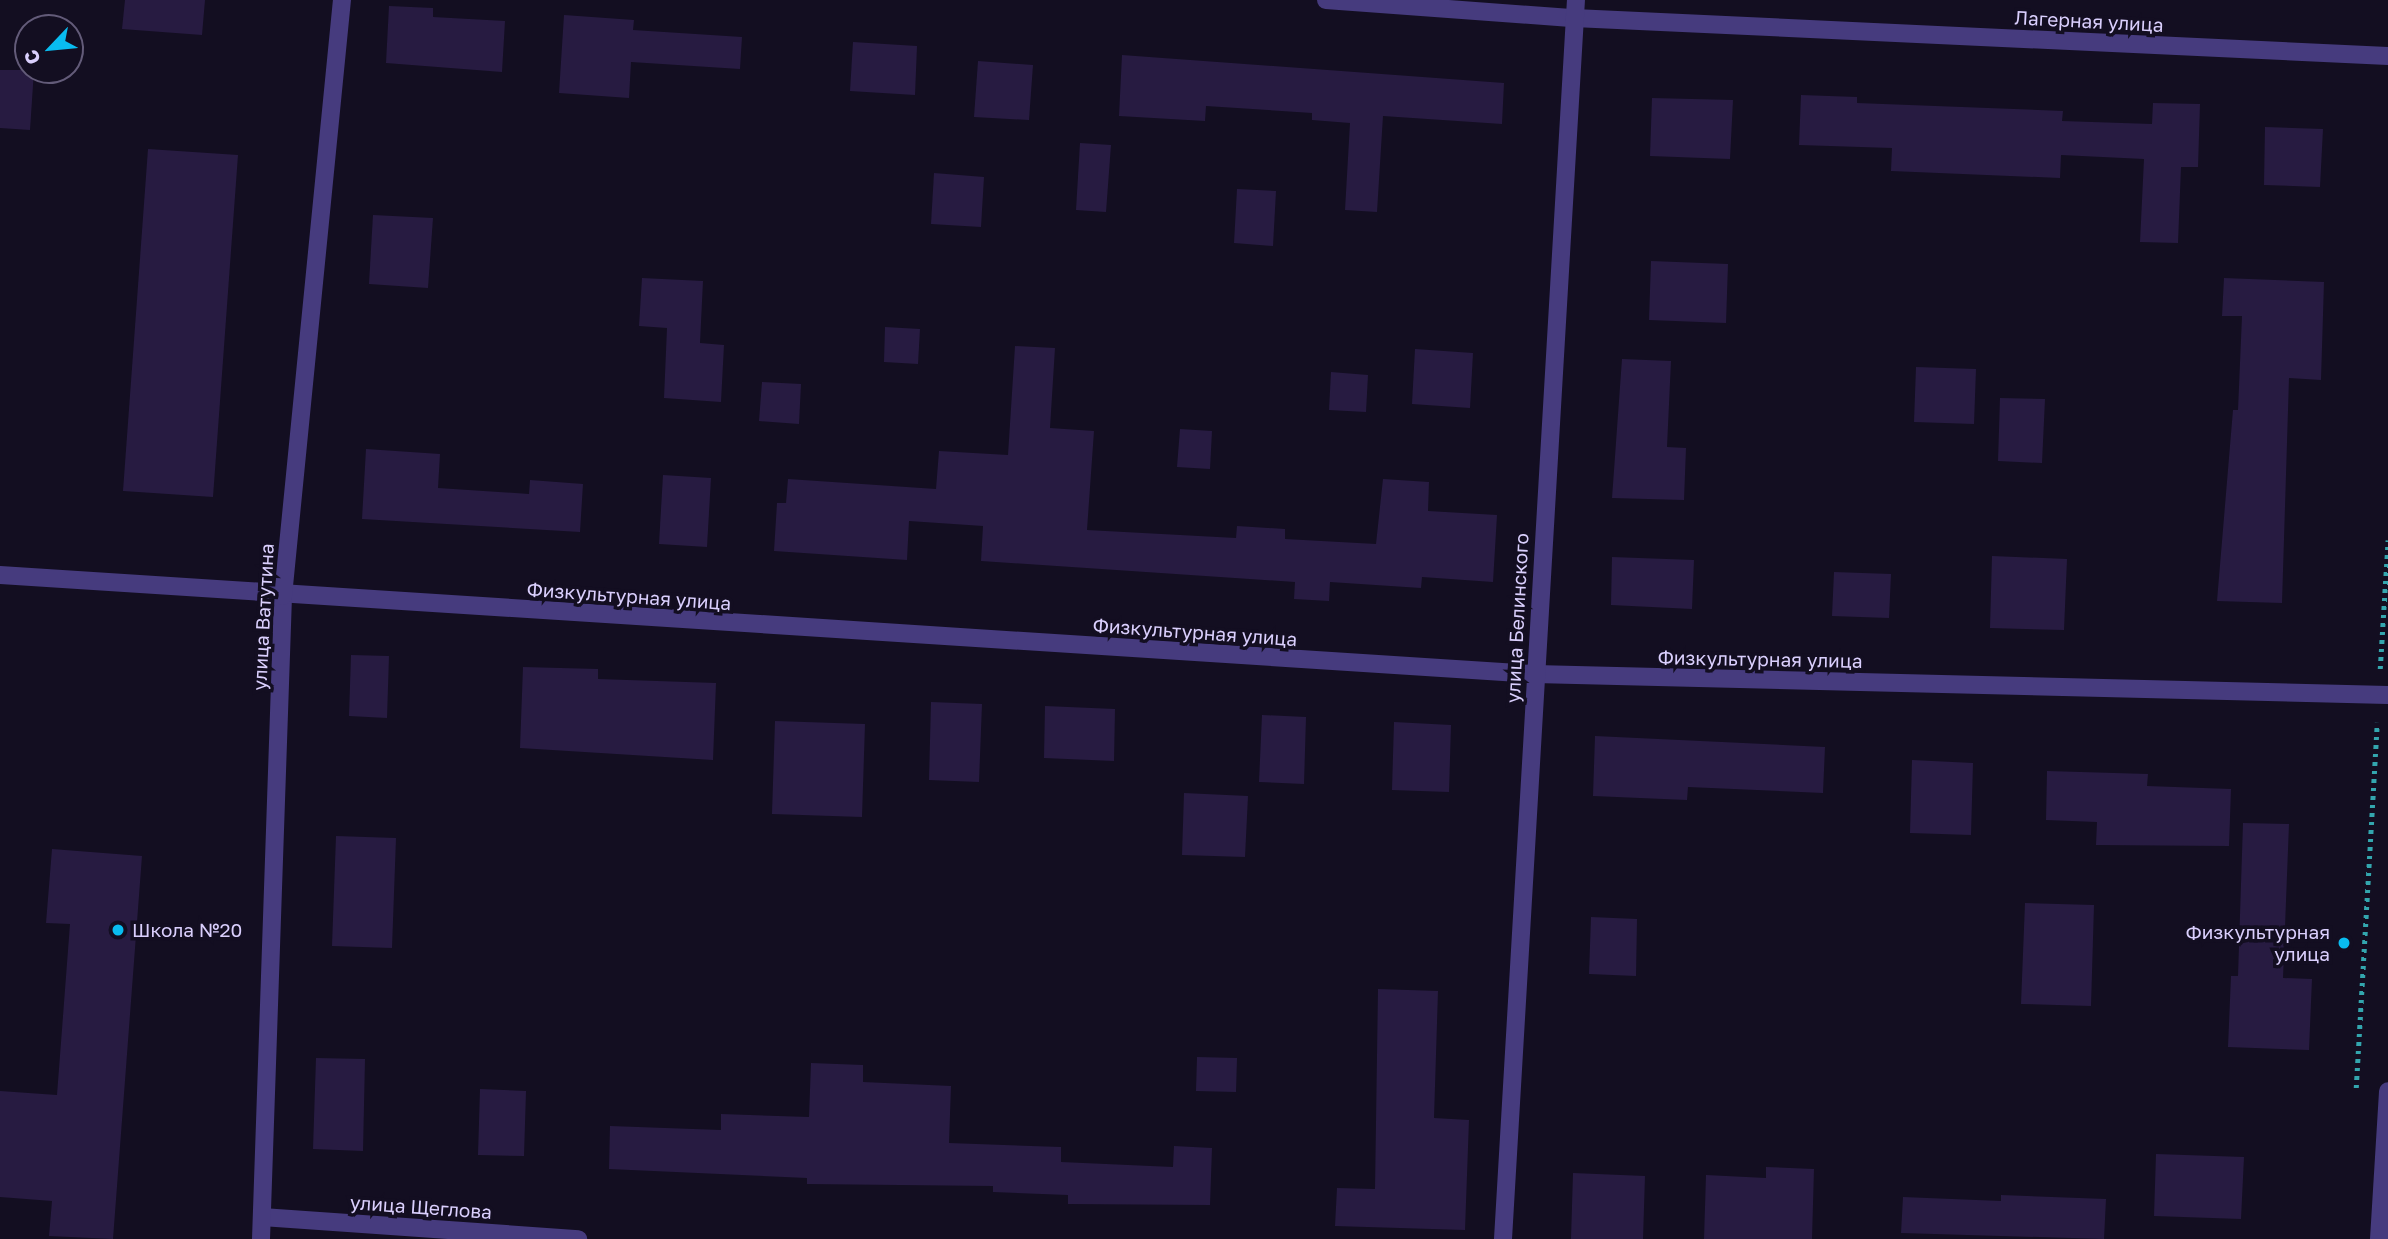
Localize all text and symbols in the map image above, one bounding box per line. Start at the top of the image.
street label: Лагерная улица [2014,6,2164,36]
north arrow [14,14,84,84]
text: С [18,46,45,69]
street label: улица Белинского [1501,532,1533,704]
street label: улица Ватутина [248,543,278,691]
street label: Физкультурная улица [526,577,732,615]
street label: Физкультурная улица [1092,613,1298,651]
street label: Физкультурная улица [1657,646,1863,672]
place label: Школа №20 [132,919,242,941]
place label: Физкультурная улица [2185,921,2330,965]
marker: Школа №20 [110,922,126,938]
marker: Физкультурная улица [2336,935,2352,951]
street label: улица Щеглова [349,1191,493,1223]

